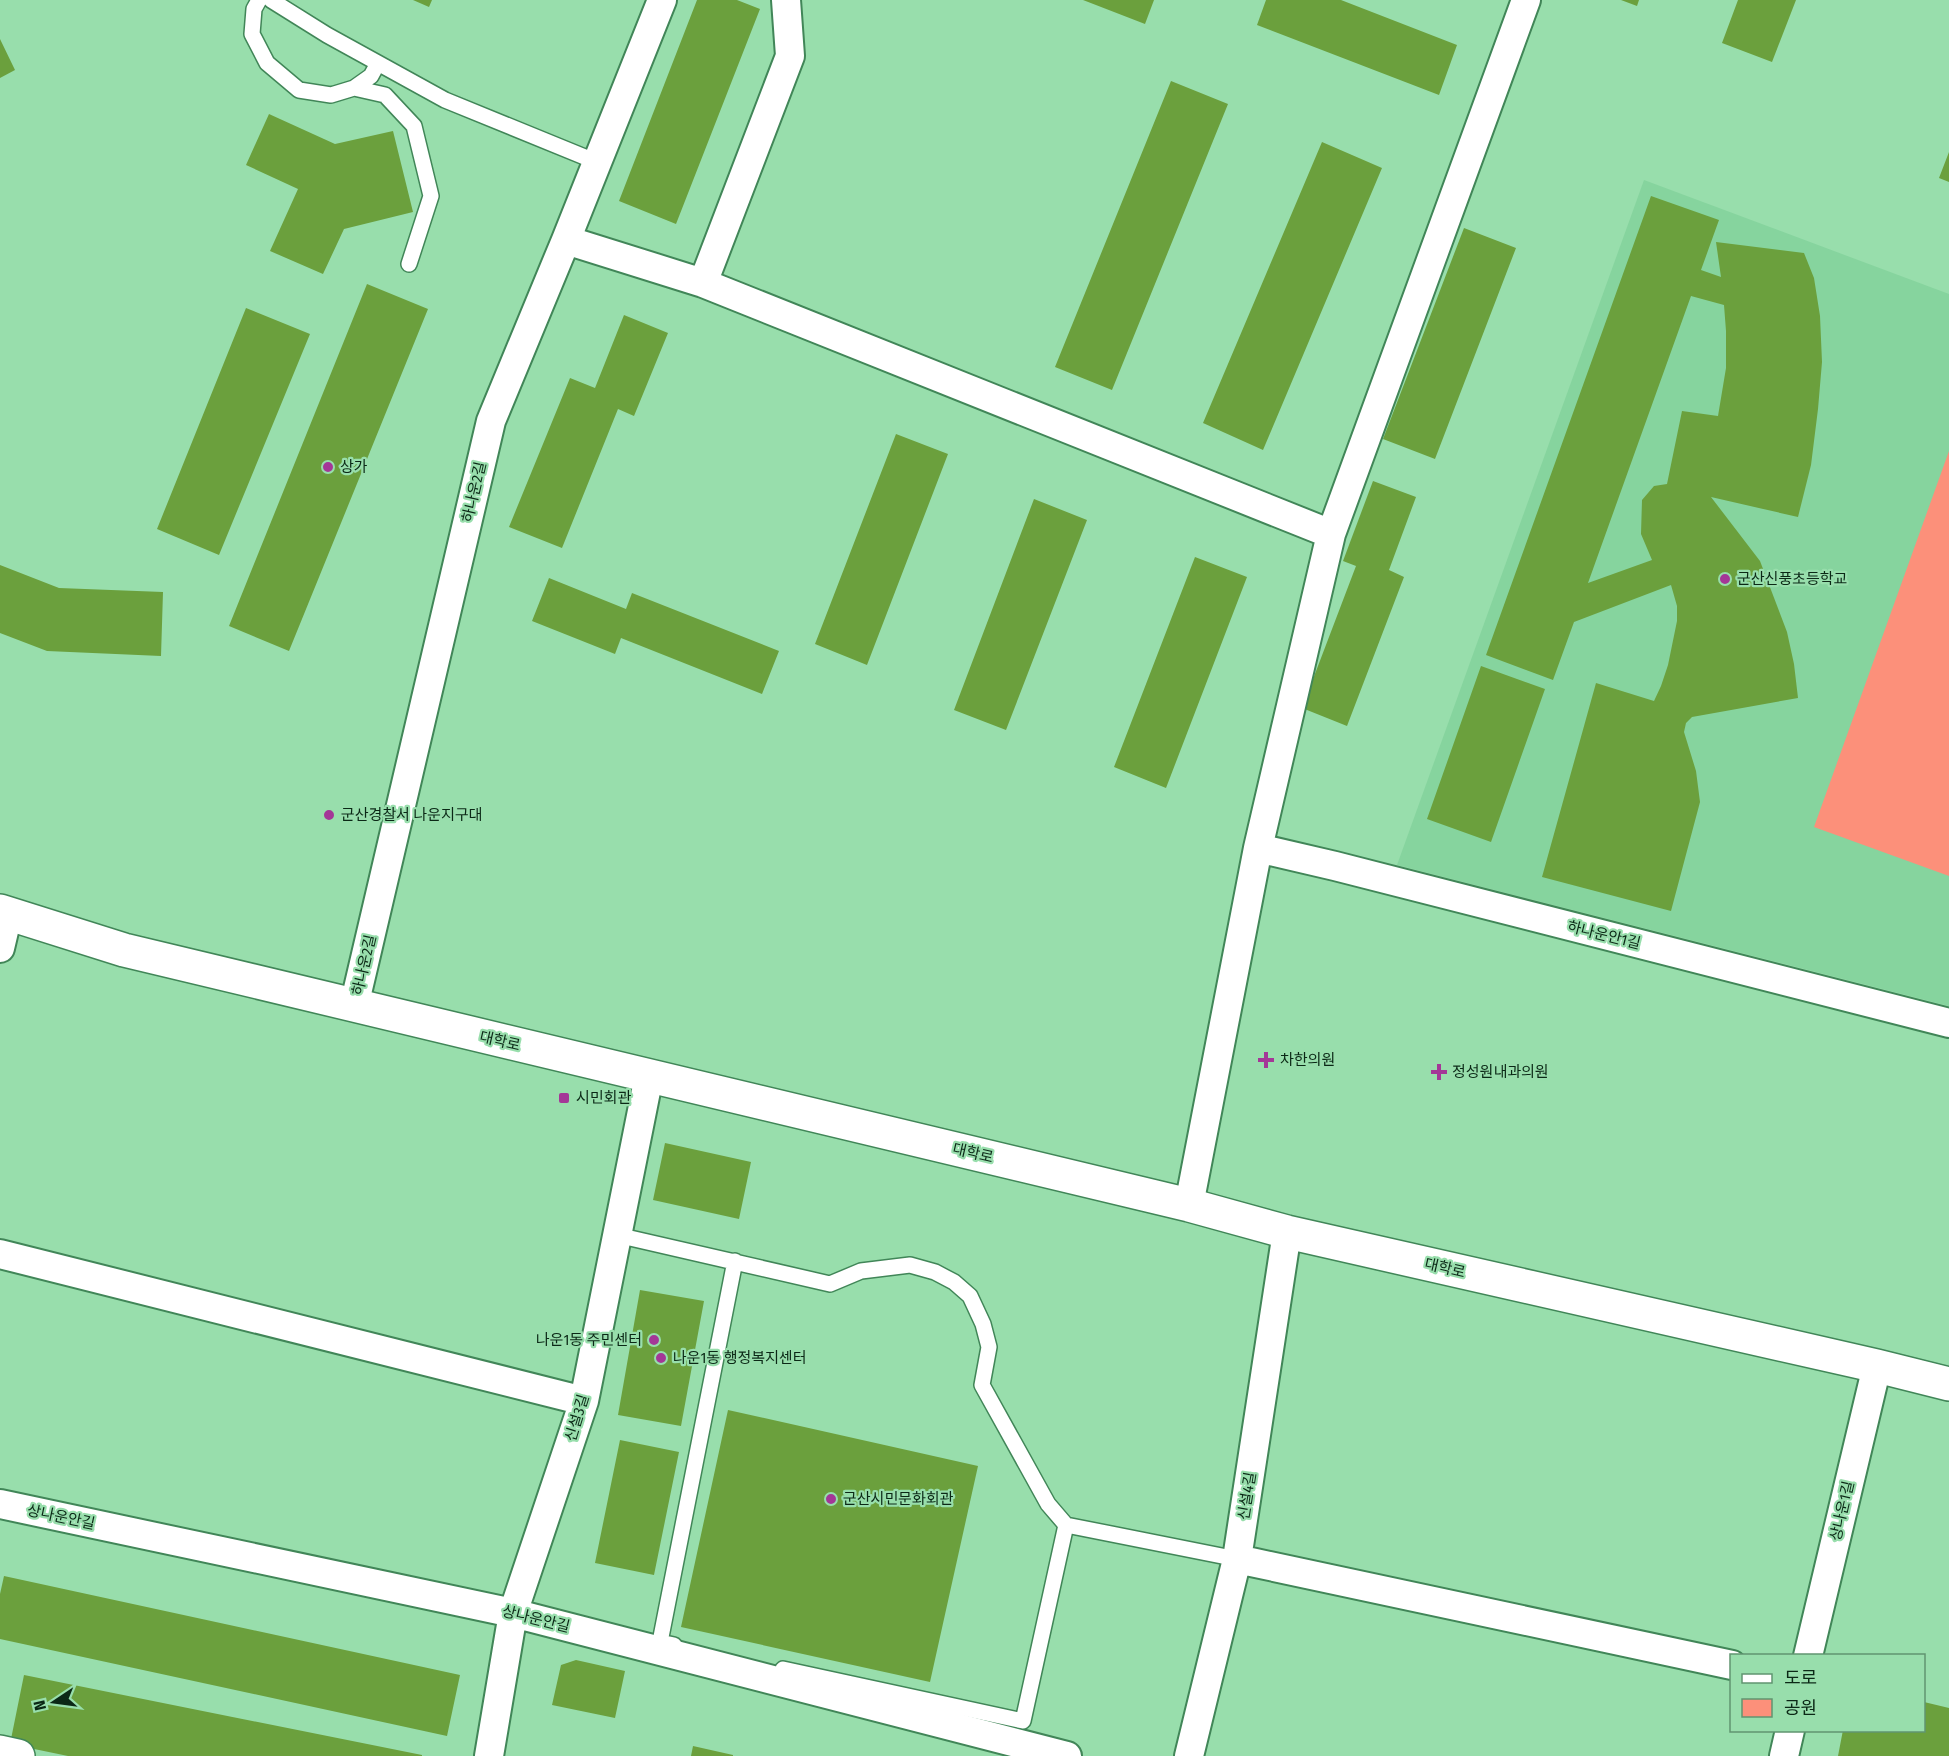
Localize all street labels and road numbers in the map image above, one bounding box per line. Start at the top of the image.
street label: 하나운2길 [458,460,490,524]
street label: 하나운안1길 [1566,917,1642,953]
street label: 하나운2길 [348,933,380,997]
street label: 대학로 [478,1028,522,1054]
street label: 대학로 [951,1140,995,1166]
street label: 대학로 [1423,1255,1467,1281]
street label: 신설3길 [561,1392,593,1444]
street label: 신설4길 [1234,1471,1260,1521]
street label: 상나운1길 [1826,1479,1858,1543]
street label: 상나운안길 [25,1501,97,1533]
street label: 상나운안길 [500,1602,572,1636]

